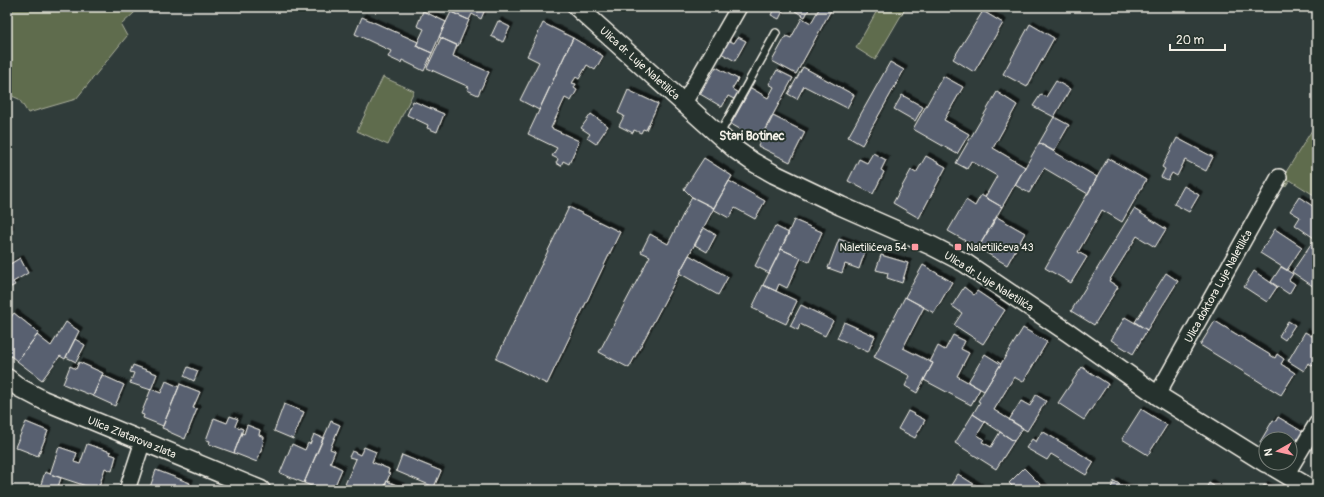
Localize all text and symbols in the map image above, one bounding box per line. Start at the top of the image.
street label: Ulica dr. Luje Naletilića [597,24,682,103]
scale bar [1170,26,1225,52]
text: 20 m [1176,33,1205,48]
district label: Stari Botinec [719,129,785,144]
street label: Ulica doktora Luje Naletilića [1182,228,1255,345]
place label: Naletilićeva 54 [840,241,908,254]
place label: Naletilićeva 43 [966,241,1034,254]
marker: Naletilićeva 54 [910,242,920,252]
marker: Naletilićeva 43 [953,242,963,252]
street label: Ulica dr. Luje Naletilića [942,249,1036,314]
street label: Ulica Zlatarova zlata [86,414,178,461]
north arrow [1258,431,1298,471]
text: N [1262,447,1276,457]

